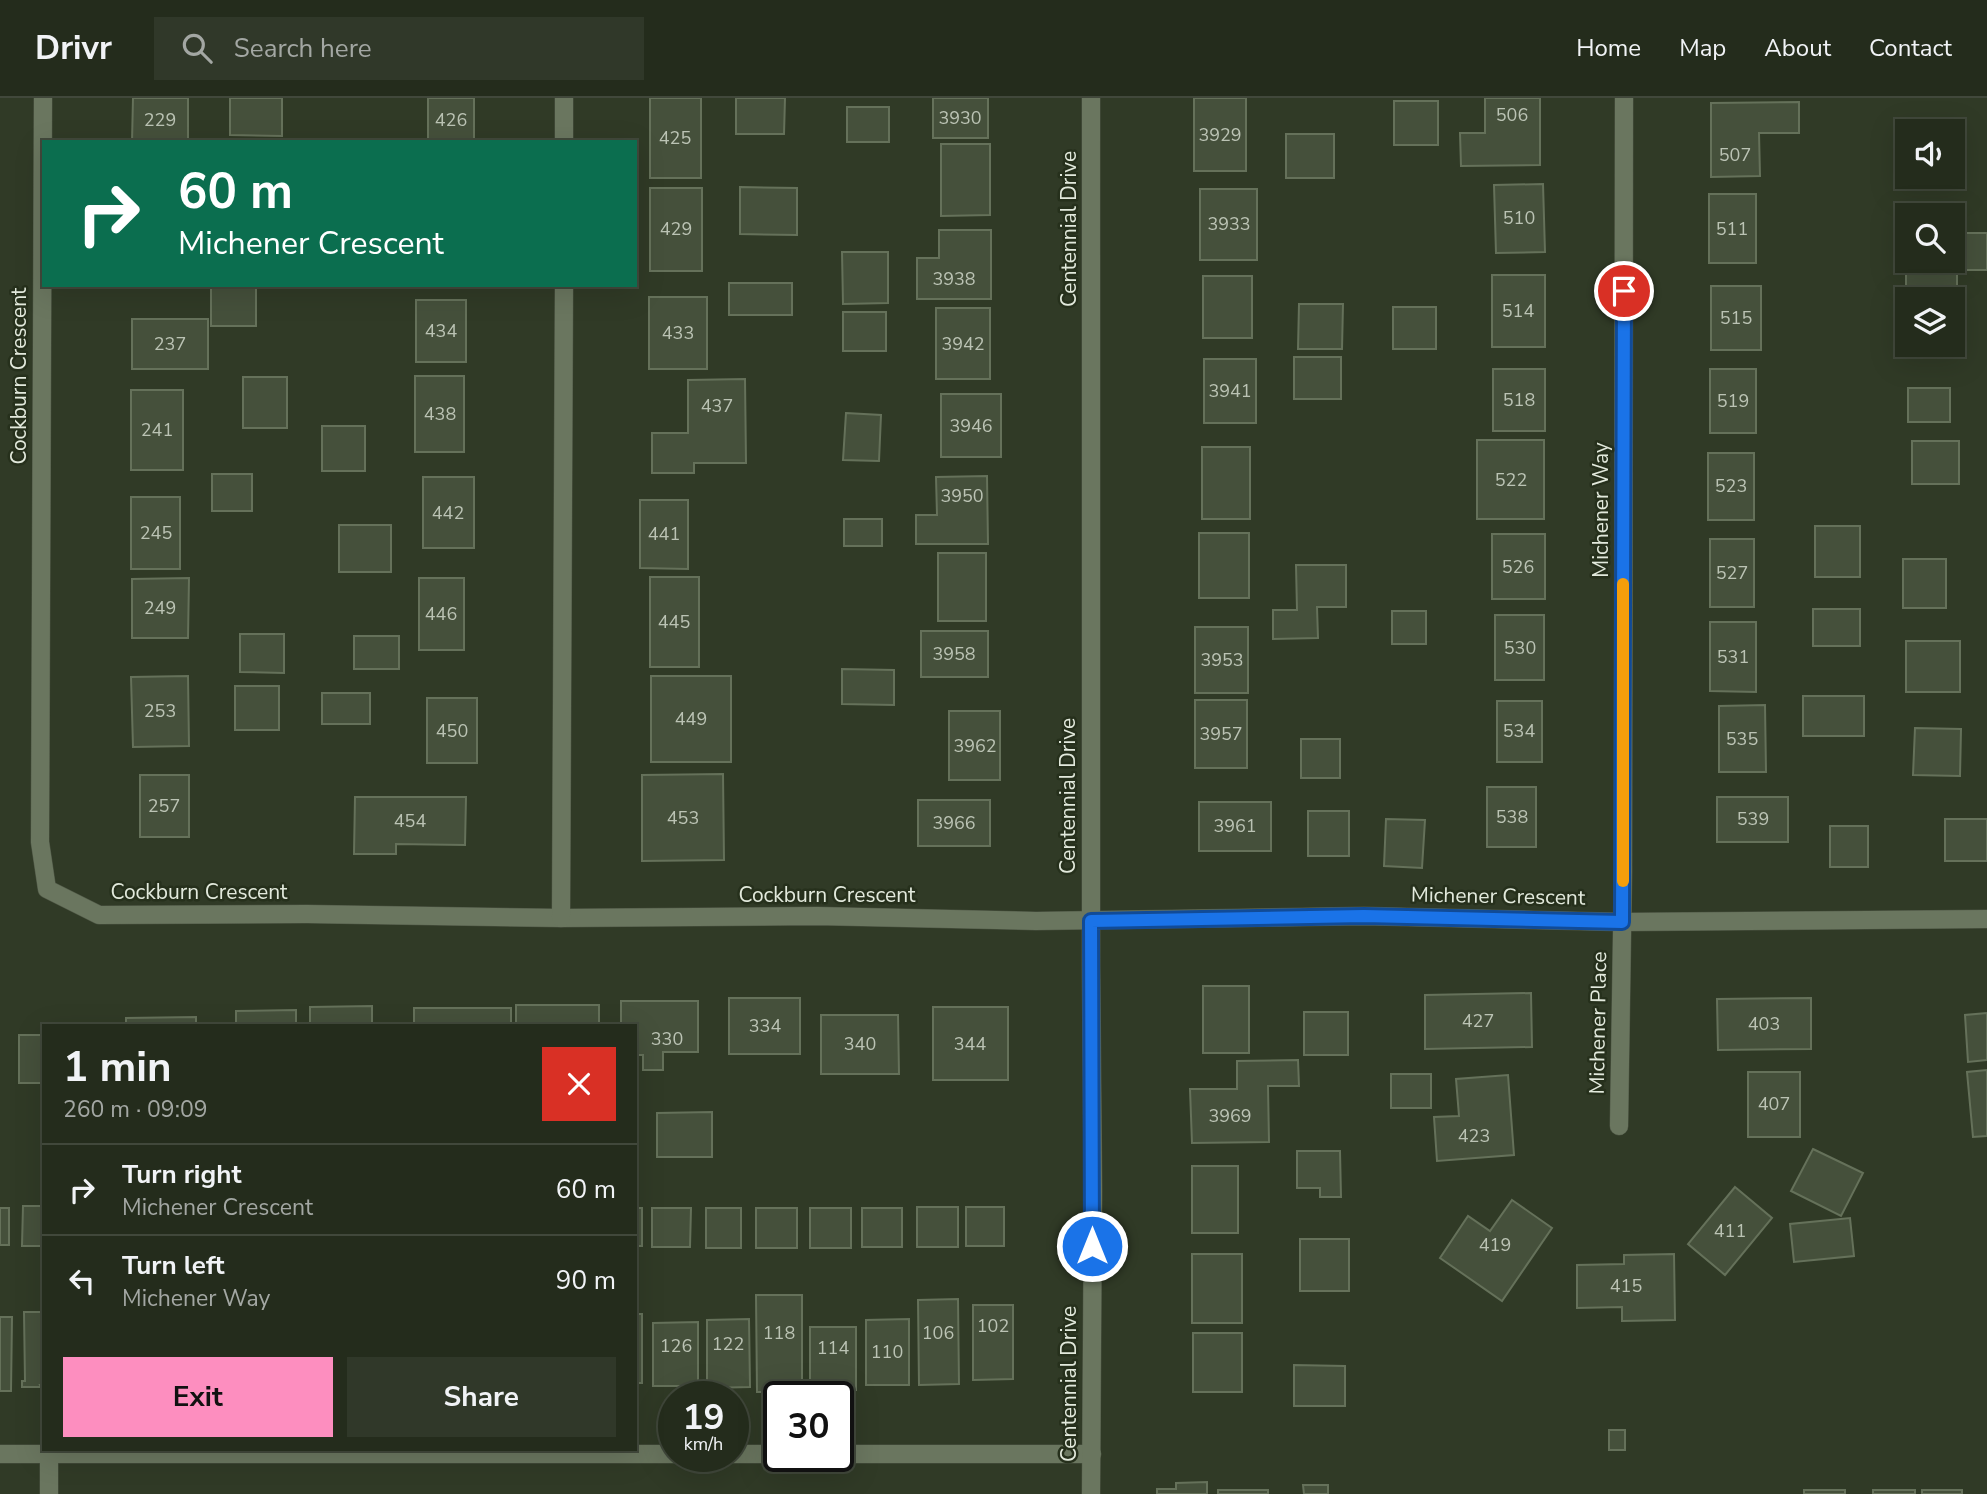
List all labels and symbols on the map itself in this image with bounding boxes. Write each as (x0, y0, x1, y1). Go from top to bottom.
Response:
house number: 506 (1496, 103, 1528, 127)
house number: 3930 (938, 106, 982, 130)
house number: 229 (144, 108, 176, 132)
house number: 426 (435, 108, 467, 132)
house number: 3929 (1198, 123, 1242, 147)
house number: 425 (659, 126, 691, 150)
house number: 507 (1719, 143, 1751, 167)
street label: Centennial Drive (1055, 151, 1083, 307)
house number: 510 (1503, 206, 1535, 230)
house number: 3933 (1207, 212, 1251, 236)
house number: 429 (660, 217, 692, 241)
house number: 511 (1716, 217, 1748, 241)
pin (1594, 261, 1654, 321)
house number: 3938 (932, 267, 976, 291)
street label: Cockburn Crescent (5, 287, 33, 464)
house number: 514 (1502, 299, 1534, 323)
house number: 515 (1720, 306, 1752, 330)
house number: 434 (425, 319, 457, 343)
house number: 433 (662, 321, 694, 345)
house number: 237 (154, 332, 186, 356)
house number: 3942 (941, 332, 985, 356)
house number: 3941 (1208, 379, 1252, 403)
house number: 518 (1503, 388, 1535, 412)
house number: 519 (1717, 389, 1749, 413)
house number: 437 (701, 394, 733, 418)
house number: 438 (424, 402, 456, 426)
house number: 3946 (949, 414, 993, 438)
house number: 241 (141, 418, 173, 442)
street label: Michener Way (1587, 442, 1615, 578)
house number: 522 (1495, 468, 1527, 492)
house number: 523 (1715, 474, 1747, 498)
house number: 3950 (940, 484, 984, 508)
house number: 442 (432, 501, 464, 525)
house number: 245 (140, 521, 172, 545)
house number: 441 (648, 522, 680, 546)
house number: 526 (1502, 555, 1534, 579)
house number: 527 (1716, 561, 1748, 585)
house number: 249 (144, 596, 176, 620)
house number: 446 (425, 602, 457, 626)
house number: 445 (658, 610, 690, 634)
house number: 530 (1504, 636, 1536, 660)
house number: 3958 (932, 642, 976, 666)
house number: 531 (1717, 645, 1749, 669)
house number: 3953 (1200, 648, 1244, 672)
house number: 253 (144, 699, 176, 723)
house number: 449 (675, 707, 707, 731)
street label: Centennial Drive (1054, 718, 1082, 874)
house number: 450 (436, 719, 468, 743)
house number: 534 (1503, 719, 1535, 743)
house number: 3957 (1199, 722, 1243, 746)
house number: 535 (1726, 727, 1758, 751)
house number: 3962 (953, 734, 997, 758)
house number: 257 (148, 794, 180, 818)
house number: 538 (1496, 805, 1528, 829)
house number: 453 (667, 806, 699, 830)
house number: 539 (1737, 807, 1769, 831)
house number: 454 (394, 809, 426, 833)
house number: 3966 (932, 811, 976, 835)
house number: 3961 (1213, 814, 1257, 838)
street label: Cockburn Crescent (111, 878, 288, 906)
street label: Michener Crescent (1411, 880, 1586, 912)
street label: Cockburn Crescent (739, 881, 916, 909)
street label: Michener Place (1583, 951, 1613, 1095)
house number: 427 (1462, 1009, 1494, 1033)
house number: 403 (1748, 1012, 1780, 1036)
house number: 334 (749, 1014, 781, 1038)
house number: 330 (651, 1027, 683, 1051)
house number: 340 (844, 1032, 876, 1056)
house number: 344 (954, 1032, 986, 1056)
house number: 407 (1758, 1092, 1790, 1116)
house number: 3969 (1208, 1104, 1252, 1128)
house number: 423 (1458, 1124, 1490, 1148)
position arrow (1055, 1209, 1129, 1283)
house number: 411 (1714, 1219, 1746, 1243)
house number: 419 (1479, 1233, 1511, 1257)
house number: 415 (1610, 1274, 1642, 1298)
street label: Centennial Drive (1055, 1306, 1083, 1462)
house number: 102 (977, 1314, 1009, 1338)
house number: 118 (763, 1321, 795, 1345)
house number: 106 (922, 1321, 954, 1345)
house number: 122 (712, 1332, 744, 1356)
house number: 126 (660, 1334, 692, 1358)
house number: 114 (817, 1336, 849, 1360)
house number: 110 (871, 1340, 903, 1364)
speed limit sign: 30 (763, 1381, 854, 1472)

